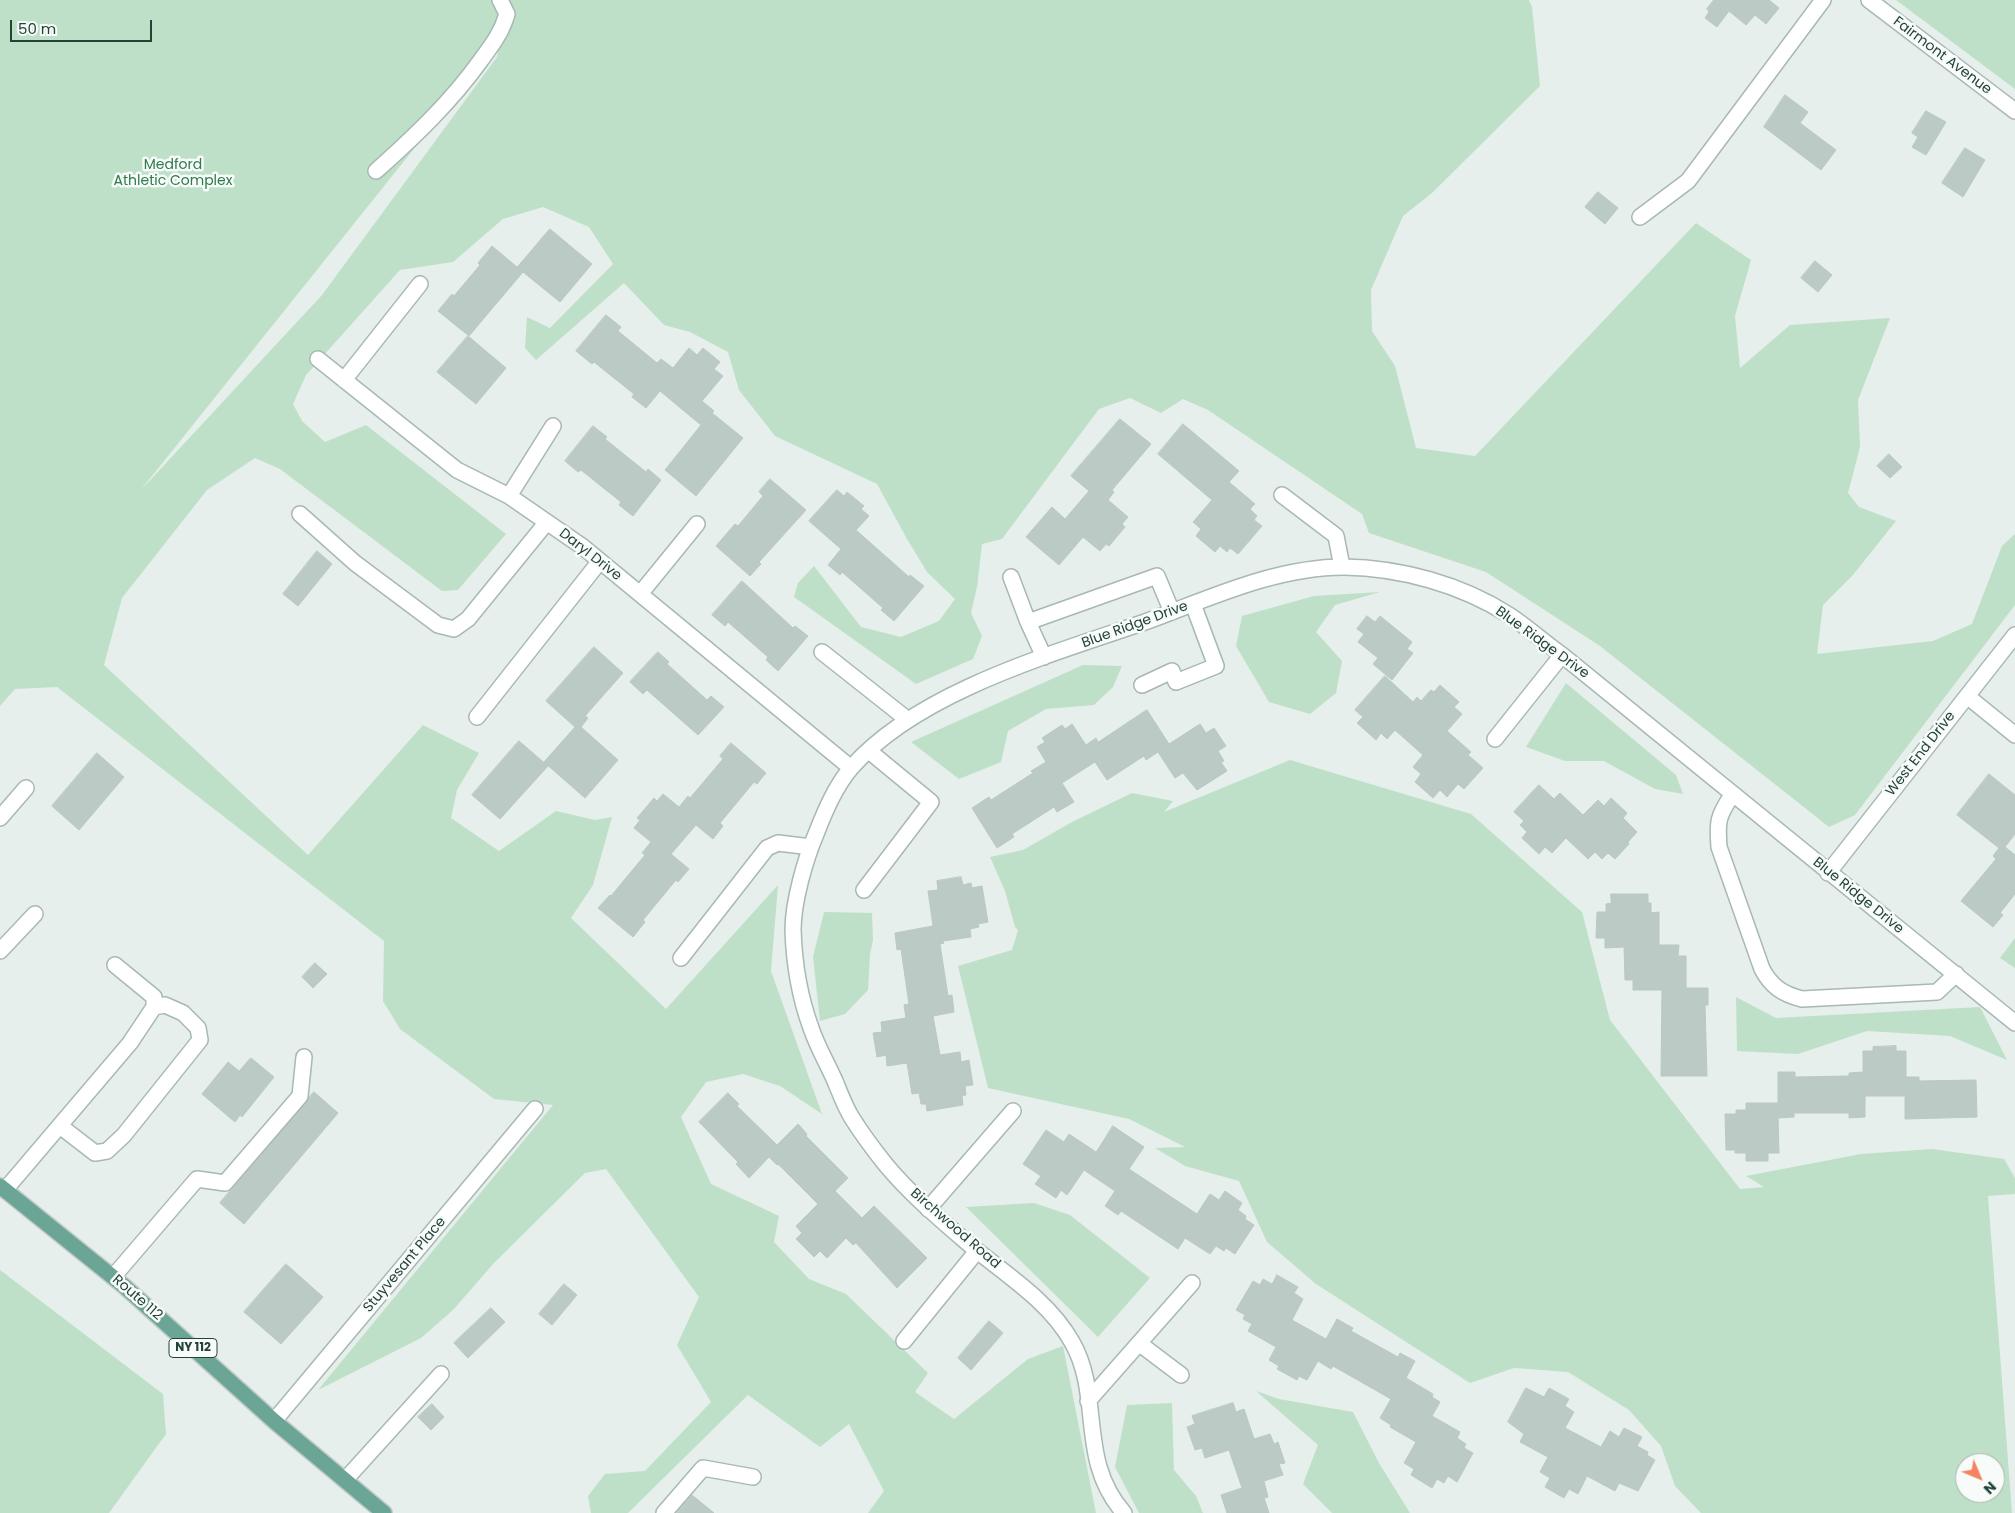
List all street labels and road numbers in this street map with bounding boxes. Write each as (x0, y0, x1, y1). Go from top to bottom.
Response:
street label: Fairmont Avenue (1889, 14, 1995, 98)
street label: Daryl Drive (555, 525, 625, 585)
street label: Blue Ridge Drive (1080, 598, 1190, 652)
street label: Blue Ridge Drive (1492, 603, 1592, 683)
street label: West End Drive (1883, 708, 1959, 800)
street label: Blue Ridge Drive (1809, 854, 1907, 938)
street label: Birchwood Road (907, 1185, 1003, 1273)
street label: Stuyvesant Place (360, 1214, 450, 1316)
street label: Route 112 (108, 1272, 166, 1324)
road number: NY 112 (169, 1339, 217, 1358)

